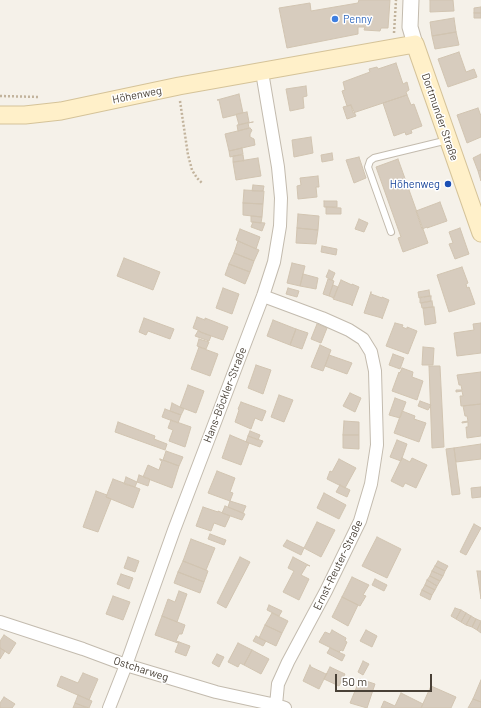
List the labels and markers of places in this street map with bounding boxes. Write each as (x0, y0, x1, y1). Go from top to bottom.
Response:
place label: Penny (343, 12, 372, 26)
marker: Penny (330, 14, 340, 24)
place label: Höhenweg (390, 177, 440, 191)
marker: Höhenweg (443, 179, 453, 189)

